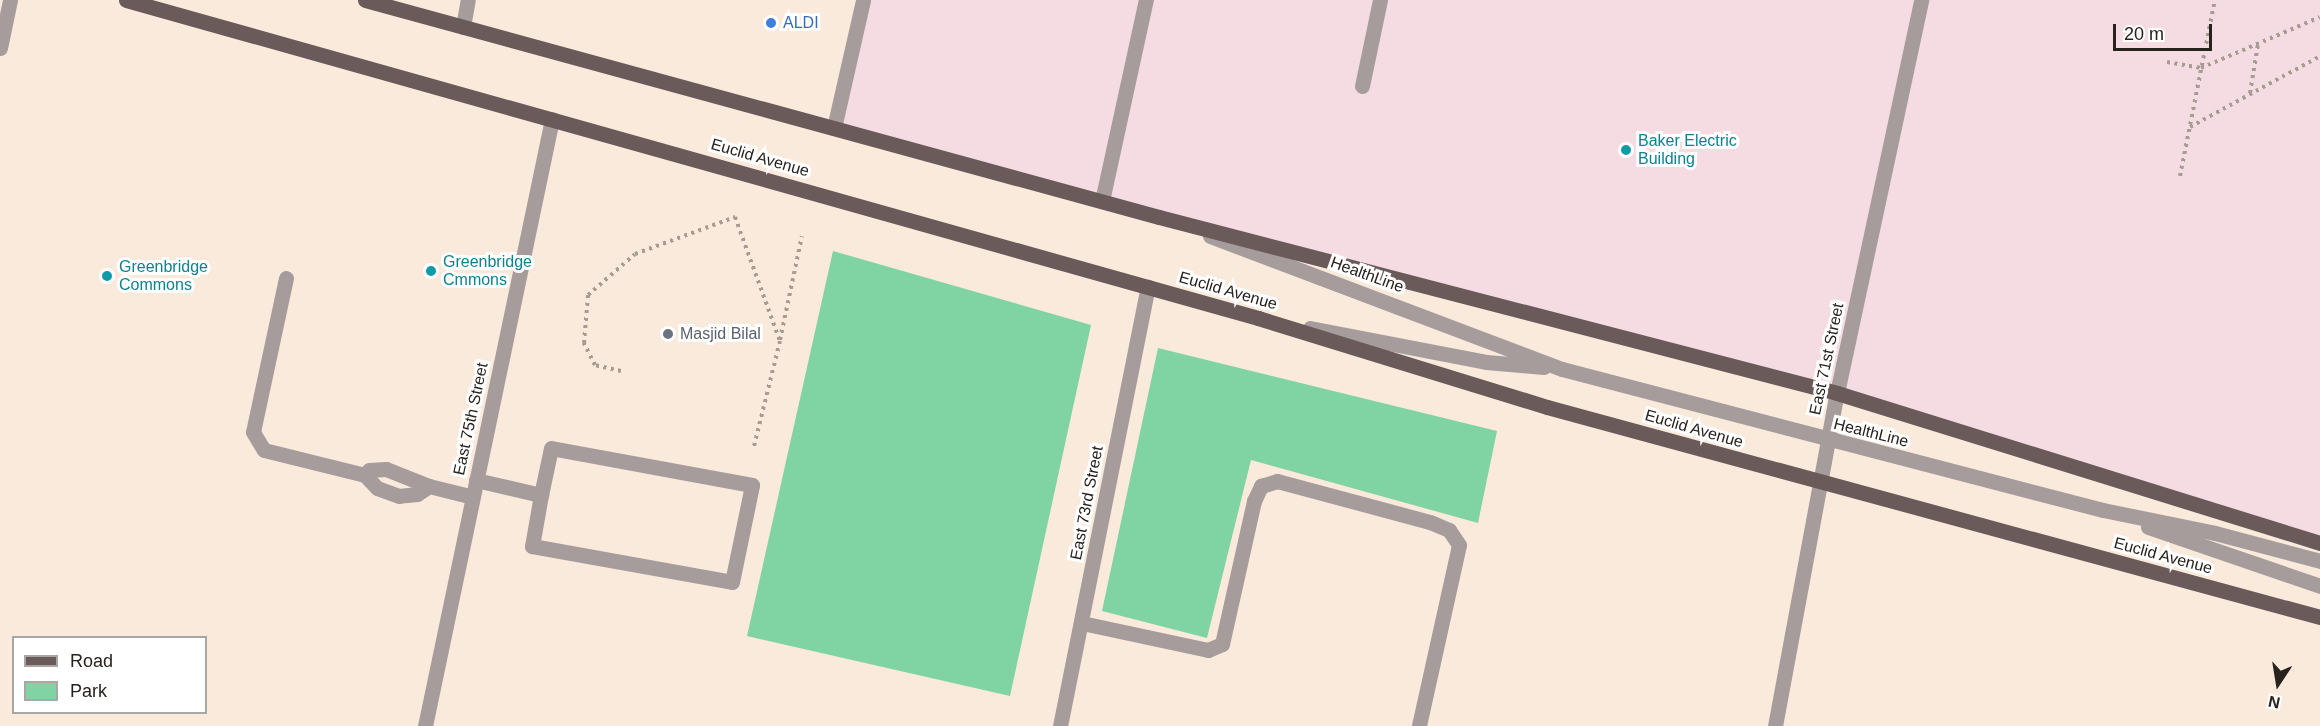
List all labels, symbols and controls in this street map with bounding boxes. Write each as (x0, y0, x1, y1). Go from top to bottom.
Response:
scale bar (2116, 12, 2215, 50)
place label: ALDI (783, 13, 819, 33)
marker: ALDI (764, 16, 778, 30)
text: 20 m (2124, 24, 2164, 44)
place label: Baker Electric Building (1638, 131, 1737, 169)
street label: Euclid Avenue (708, 135, 812, 181)
marker: Baker Electric Building (1619, 143, 1633, 157)
place label: Greenbridge Cmmons (443, 252, 532, 290)
street label: HealthLine (1328, 253, 1406, 297)
place label: Greenbridge Commons (119, 257, 208, 295)
marker: Greenbridge Cmmons (424, 264, 438, 278)
street label: Euclid Avenue (1176, 268, 1280, 314)
marker: Greenbridge Commons (100, 269, 114, 283)
street label: East 71st Street (1806, 301, 1848, 417)
place label: Masjid Bilal (680, 324, 761, 344)
marker: Masjid Bilal (661, 327, 675, 341)
street label: East 75th Street (450, 361, 492, 477)
street label: Euclid Avenue (1642, 406, 1746, 452)
street label: HealthLine (1832, 414, 1910, 452)
street label: East 73rd Street (1067, 444, 1107, 562)
street label: Euclid Avenue (2111, 534, 2215, 578)
legend (12, 636, 207, 714)
text: Road (70, 651, 113, 671)
north arrow (2248, 654, 2308, 714)
text: Park (70, 681, 107, 701)
text: N (2267, 693, 2282, 712)

